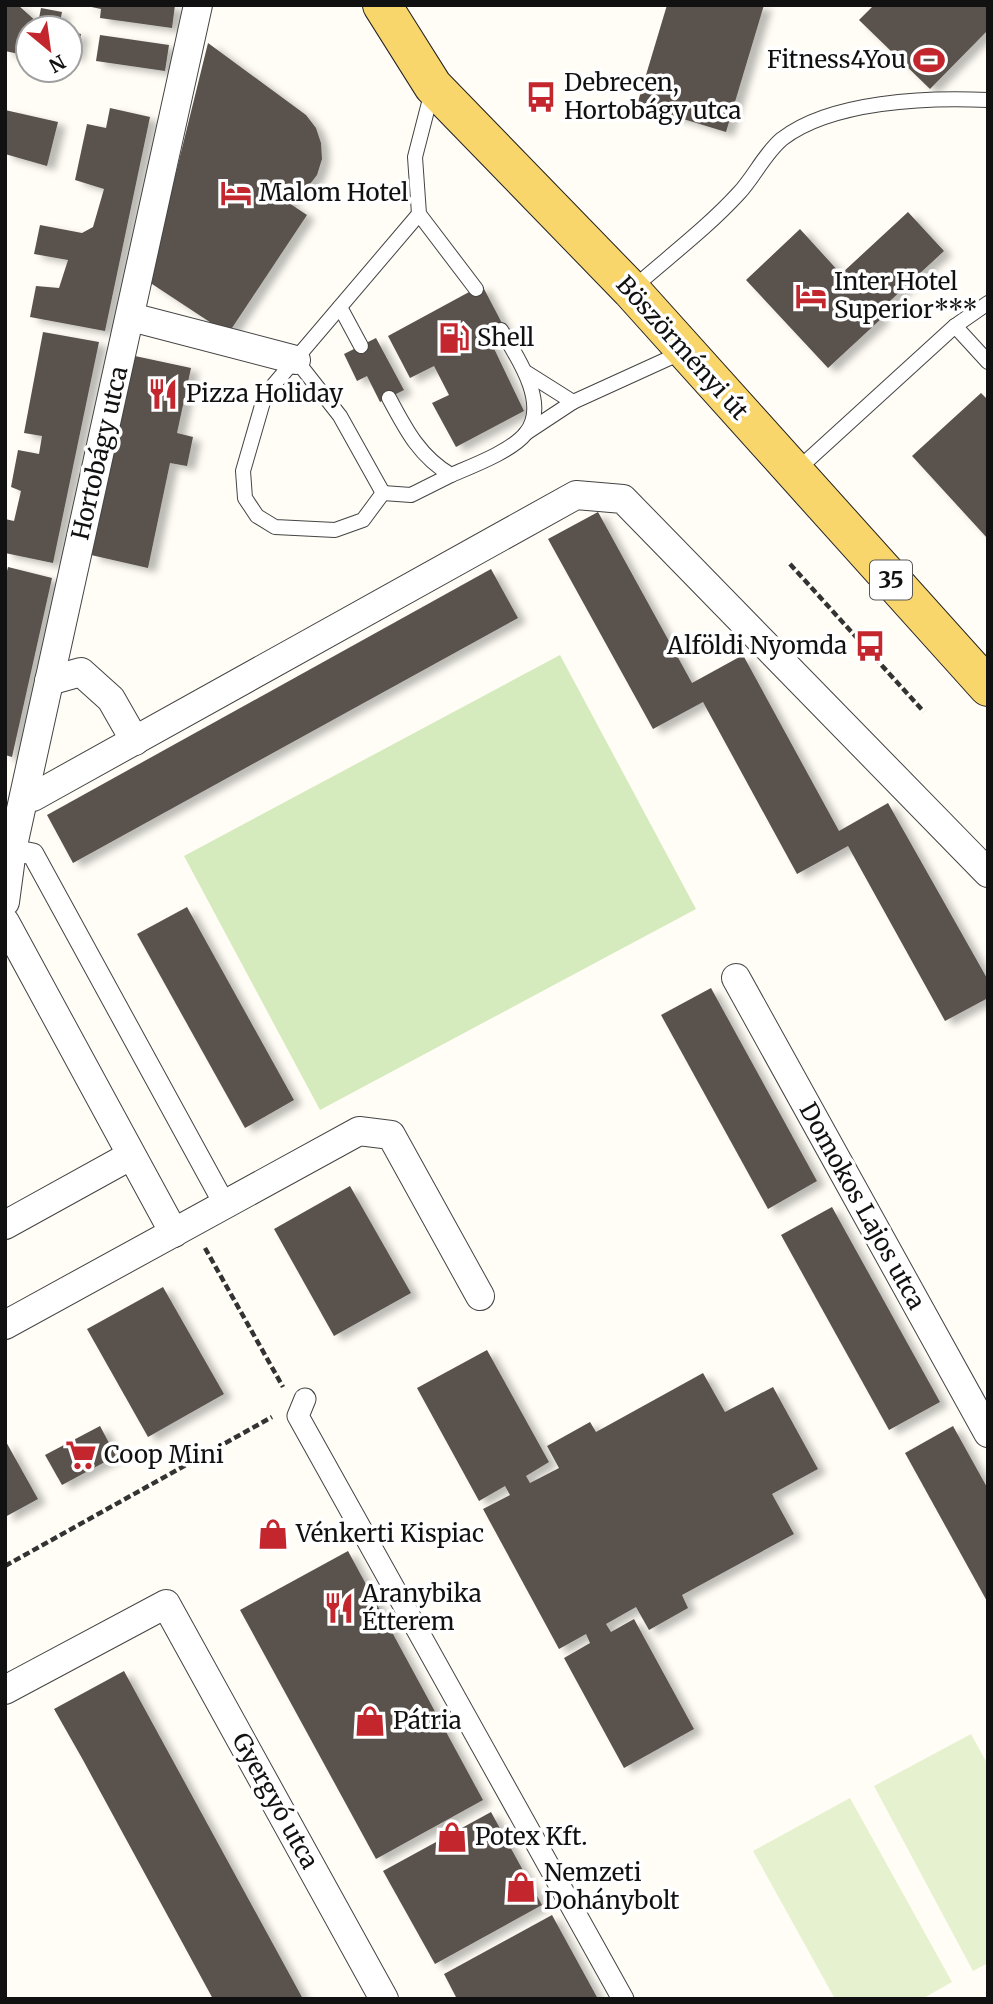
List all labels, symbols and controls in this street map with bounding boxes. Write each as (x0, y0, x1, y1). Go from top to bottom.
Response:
north arrow (14, 14, 84, 84)
sports icon: Fitness4You (912, 43, 946, 77)
place label: Fitness4You (767, 44, 906, 75)
text: N (45, 50, 70, 78)
place label: Debrecen, Hortobágy utca (564, 67, 741, 126)
bus stop icon: Debrecen, Hortobágy utca (524, 80, 558, 114)
hotel icon: Malom Hotel (219, 176, 253, 210)
place label: Malom Hotel (259, 177, 408, 208)
place label: Inter Hotel Superior*** (834, 266, 978, 325)
street label: Böszörményi út (610, 269, 756, 427)
hotel icon: Inter Hotel Superior*** (794, 279, 828, 313)
fuel station icon: Shell (437, 321, 471, 355)
place label: Shell (477, 322, 534, 353)
street label: Hortobágy utca (64, 363, 135, 543)
restaurant icon: Pizza Holiday (146, 377, 180, 411)
place label: Pizza Holiday (186, 378, 343, 409)
road number: 35 (870, 560, 912, 600)
bus stop icon: Alföldi Nyomda (853, 629, 887, 663)
place label: Alföldi Nyomda (666, 630, 847, 661)
street label: Domokos Lajos utca (793, 1097, 932, 1315)
supermarket icon: Coop Mini (64, 1438, 98, 1472)
place label: Coop Mini (104, 1439, 224, 1470)
shop icon: Vénkerti Kispiac (256, 1517, 290, 1551)
place label: Vénkerti Kispiac (295, 1518, 484, 1549)
place label: Aranybika Étterem (361, 1578, 482, 1637)
restaurant icon: Aranybika Étterem (322, 1591, 356, 1625)
shop icon: Pátria (353, 1704, 387, 1738)
place label: Pátria (393, 1705, 462, 1736)
street label: Gyergyó utca (225, 1727, 326, 1874)
shop icon: Potex Kft. (435, 1820, 469, 1854)
place label: Potex Kft. (475, 1821, 587, 1852)
place label: Nemzeti Dohánybolt (544, 1857, 680, 1916)
shop icon: Nemzeti Dohánybolt (504, 1870, 538, 1904)

